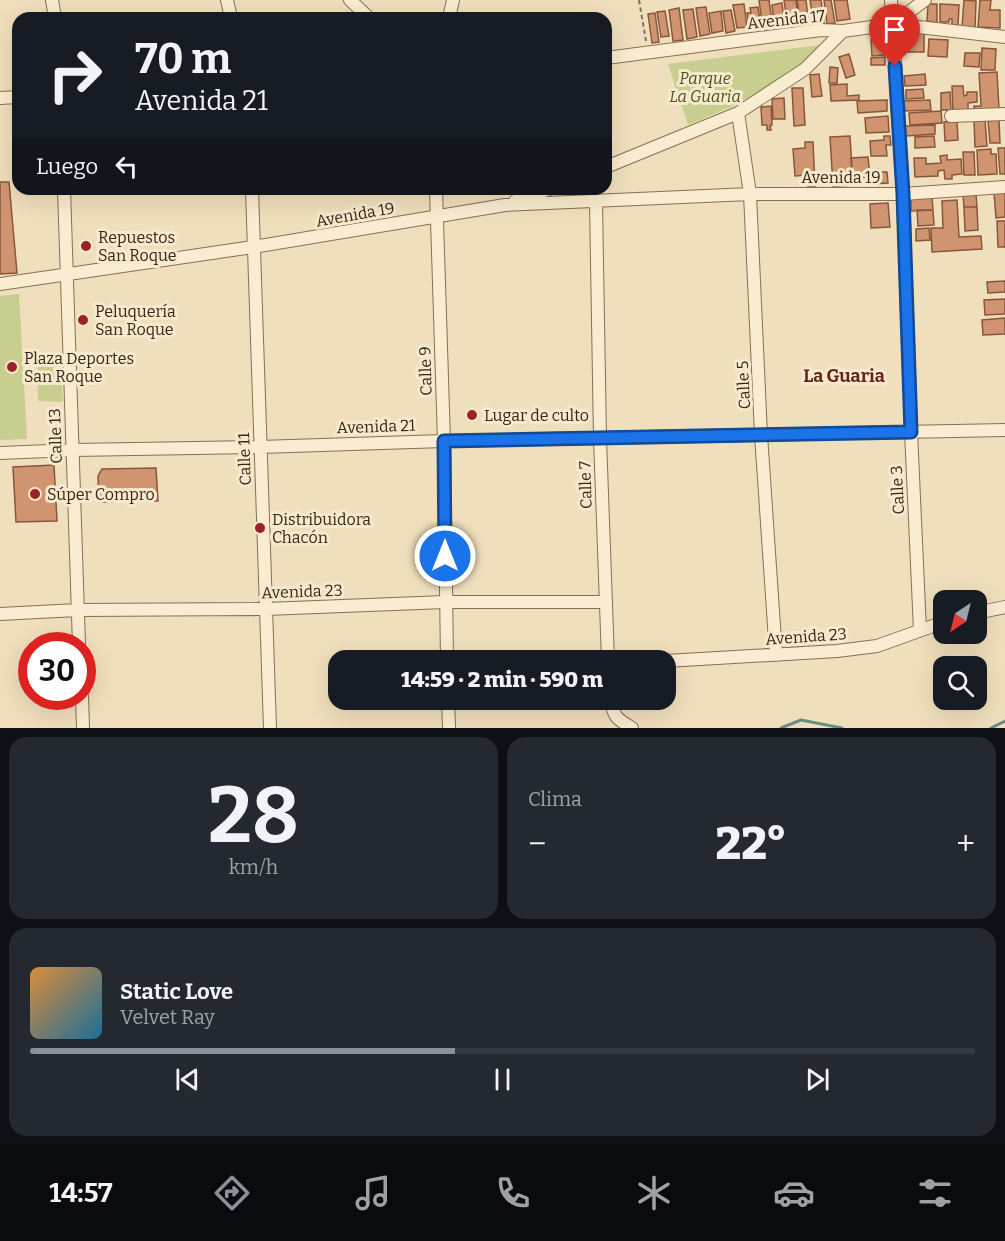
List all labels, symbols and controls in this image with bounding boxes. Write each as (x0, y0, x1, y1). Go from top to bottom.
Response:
pin (869, 4, 920, 66)
street label: Avenida 17 (746, 6, 826, 33)
icon: arrive (878, 13, 911, 46)
text: 70 m (135, 34, 231, 84)
icon: right (36, 36, 114, 114)
park label: Parque La Guaria (669, 69, 741, 106)
text: Avenida 21 (135, 85, 268, 117)
icon: left (110, 150, 143, 183)
text: Luego (36, 153, 98, 180)
street label: Avenida 19 (801, 168, 881, 187)
street label: Avenida 19 (314, 198, 396, 231)
place label: Repuestos San Roque (98, 228, 177, 265)
marker: Repuestos San Roque (79, 239, 93, 253)
place label: Peluquería San Roque (95, 302, 176, 339)
marker: Peluquería San Roque (76, 313, 90, 327)
street label: Calle 9 (415, 346, 436, 396)
place label: Plaza Deportes San Roque (24, 349, 134, 386)
marker: Plaza Deportes San Roque (5, 360, 19, 374)
street label: Calle 5 (733, 360, 754, 410)
district label: La Guaria (803, 365, 885, 387)
place label: Lugar de culto (484, 406, 589, 425)
street label: Calle 13 (45, 408, 66, 464)
marker: Lugar de culto (465, 408, 479, 422)
street label: Avenida 21 (336, 416, 416, 437)
street label: Calle 11 (234, 432, 255, 486)
street label: Calle 7 (575, 461, 596, 509)
street label: Calle 3 (887, 465, 908, 515)
place label: Súper Compro (47, 485, 155, 504)
marker: Súper Compro (28, 487, 42, 501)
place label: Distribuidora Chacón (272, 510, 371, 547)
marker: Distribuidora Chacón (253, 521, 267, 535)
position arrow (413, 524, 477, 588)
street label: Avenida 23 (261, 581, 343, 602)
north arrow (933, 590, 987, 644)
map controls (933, 590, 987, 710)
street label: Avenida 23 (765, 624, 847, 649)
speed limit sign: 30 (18, 632, 96, 710)
button: search (933, 656, 987, 710)
text: 14:59 · 2 min · 590 m (401, 666, 603, 693)
text: 28 (208, 769, 299, 863)
text: Clima (528, 787, 582, 811)
text: 22° (716, 817, 787, 871)
text: − (528, 824, 546, 864)
text: + (956, 824, 975, 864)
text: km/h (229, 855, 278, 879)
text: Static Love (120, 978, 233, 1005)
text: Velvet Ray (120, 1005, 215, 1029)
icon: previous (171, 1063, 204, 1096)
icon: pause (486, 1063, 519, 1096)
icon: next (801, 1063, 834, 1096)
icon: directions (211, 1172, 253, 1214)
icon: music (352, 1172, 394, 1214)
icon: phone (492, 1172, 534, 1214)
icon: climate (633, 1172, 675, 1214)
icon: car (773, 1172, 815, 1214)
icon: filters (914, 1172, 956, 1214)
text: 14:57 (49, 1177, 112, 1209)

